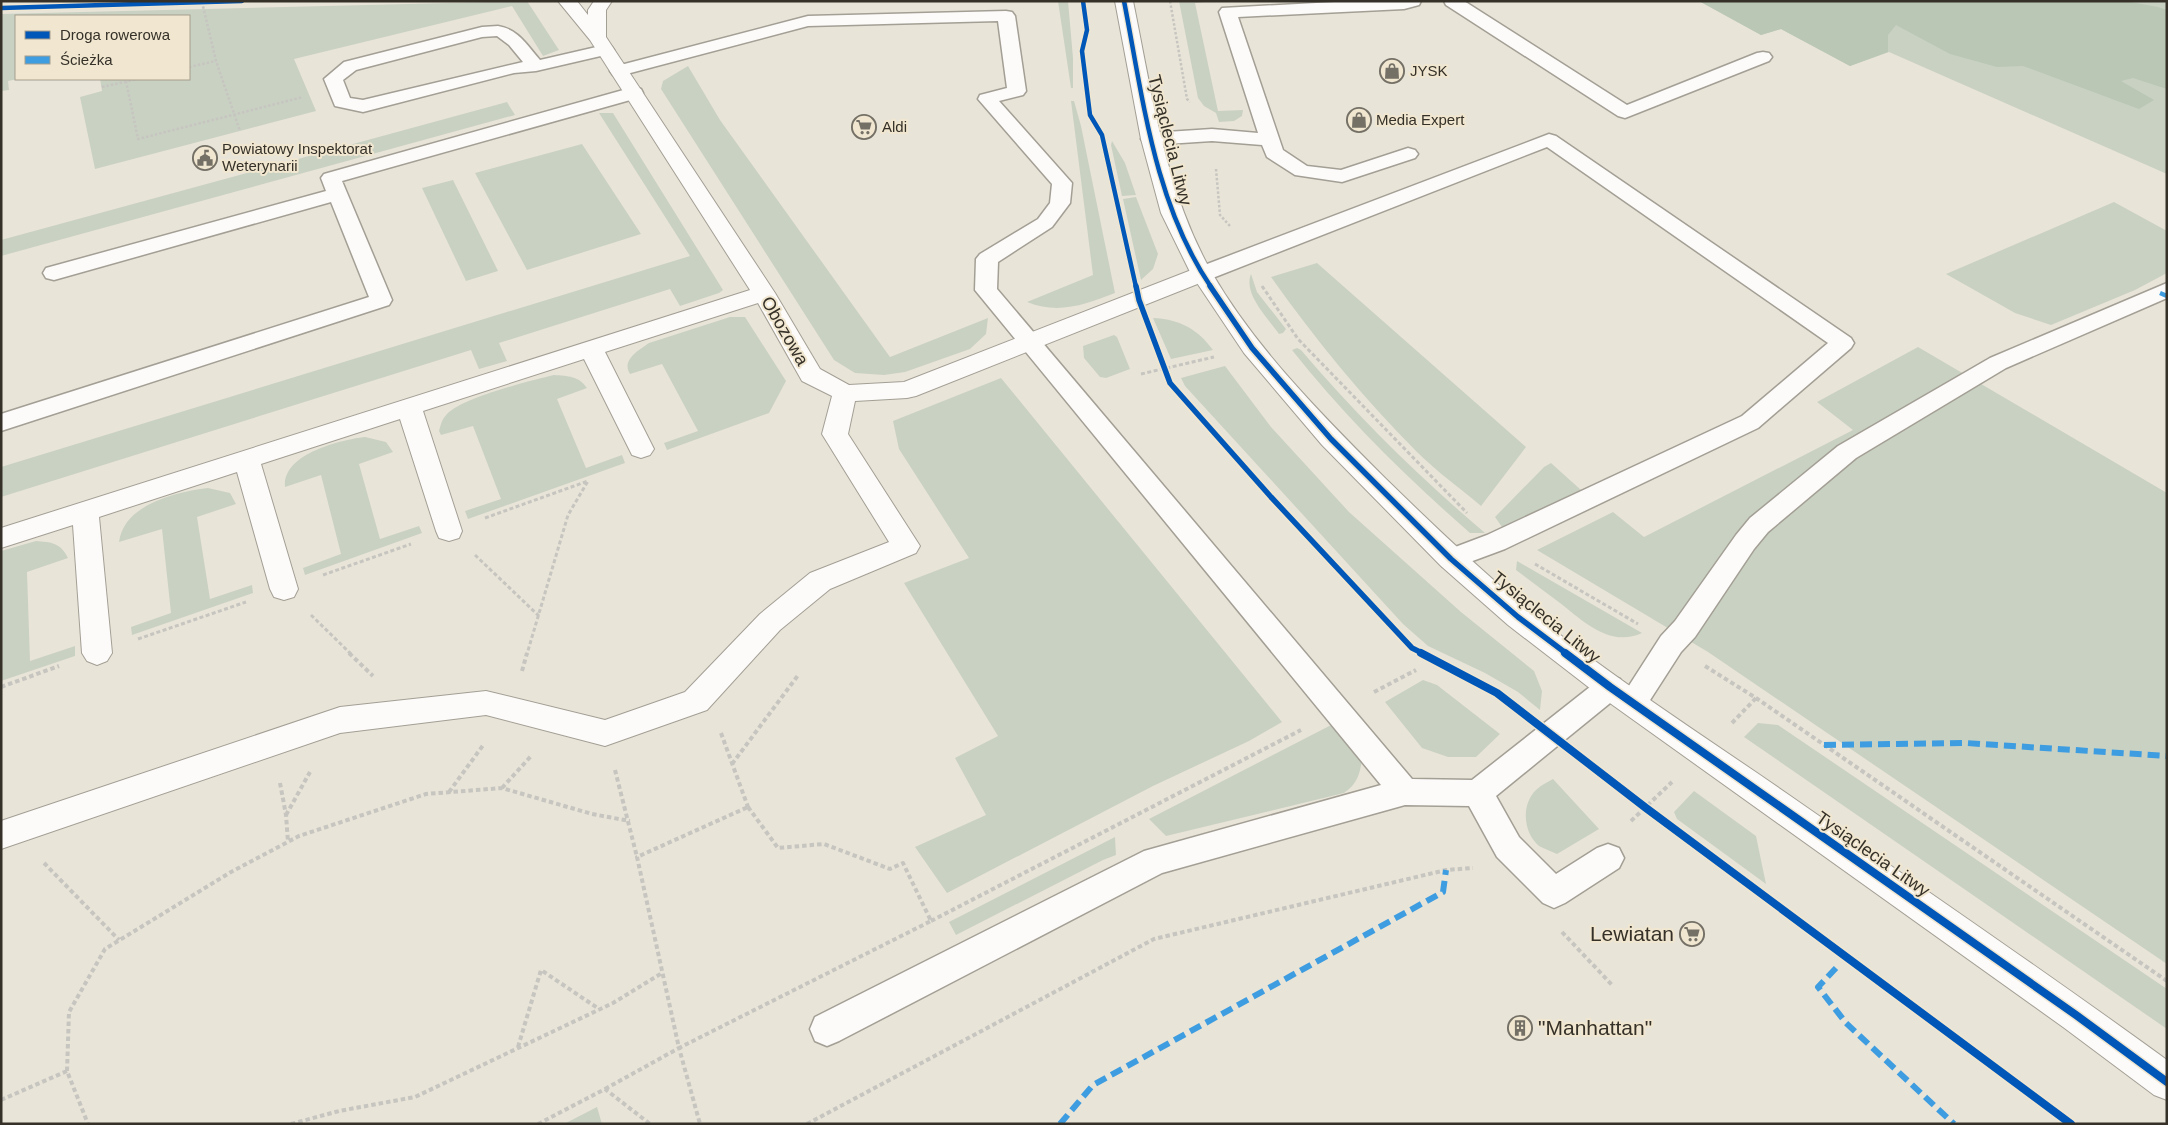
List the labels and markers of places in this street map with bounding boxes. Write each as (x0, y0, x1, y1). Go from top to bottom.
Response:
shop icon: JYSK (1379, 58, 1405, 84)
place label: JYSK (1410, 62, 1448, 79)
shop icon: Media Expert (1346, 107, 1372, 133)
place label: Media Expert (1376, 111, 1465, 128)
supermarket icon: Aldi (851, 114, 877, 140)
place label: Aldi (882, 118, 907, 135)
place label: Powiatowy Inspektorat Weterynarii (222, 140, 373, 174)
public building icon: Powiatowy Inspektorat Weterynarii (192, 145, 218, 171)
supermarket icon: Lewiatan (1679, 921, 1705, 947)
place label: Lewiatan (1590, 922, 1674, 945)
building icon: "Manhattan" (1507, 1015, 1533, 1041)
place label: "Manhattan" (1538, 1016, 1652, 1039)

